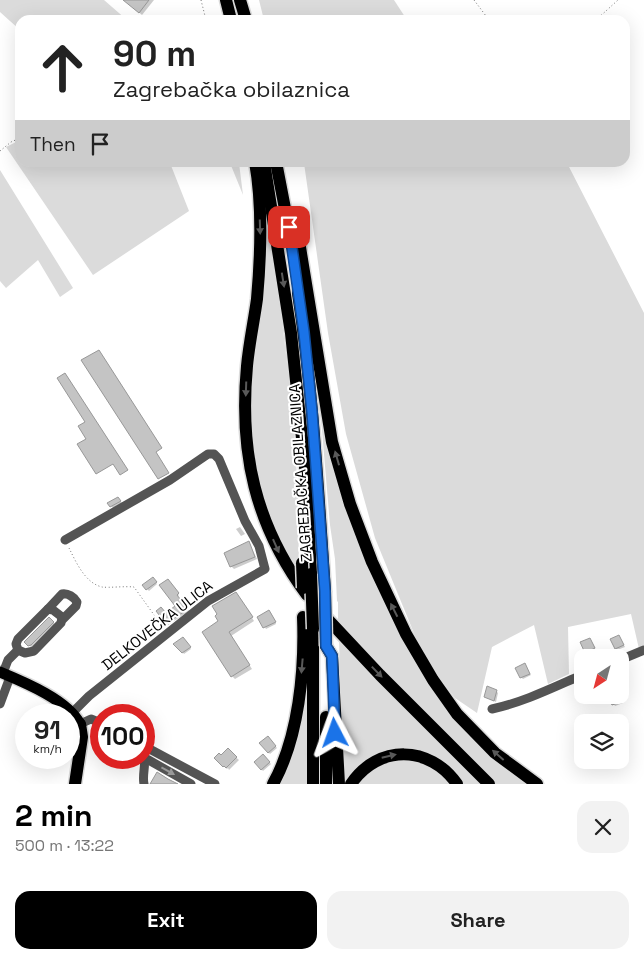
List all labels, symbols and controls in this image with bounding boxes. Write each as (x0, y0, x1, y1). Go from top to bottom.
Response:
text: 90 m (113, 32, 196, 76)
icon: ahead (30, 35, 95, 100)
text: Zagrebačka obilaznica (113, 75, 350, 103)
icon: arrive (86, 130, 114, 158)
text: Then (30, 132, 76, 157)
pin (268, 206, 310, 248)
icon: arrive (275, 213, 303, 241)
one-way arrow (256, 219, 264, 235)
one-way arrow (279, 272, 287, 288)
one-way arrow (242, 381, 250, 397)
street label: ZAGREBAČKA OBILAZNICA (284, 383, 316, 563)
one-way arrow (332, 450, 340, 465)
one-way arrow (272, 539, 280, 553)
street label: DELKOVEČKA ULICA (98, 575, 217, 674)
one-way arrow (390, 602, 398, 617)
north arrow (574, 649, 629, 704)
map controls (574, 649, 629, 769)
one-way arrow (298, 658, 306, 674)
one-way arrow (371, 666, 383, 678)
speed limit sign: 100 (90, 704, 155, 769)
position arrow (308, 706, 360, 758)
text: 91 (34, 714, 61, 746)
button: layers (574, 714, 629, 769)
text: km/h (33, 741, 62, 757)
one-way arrow (491, 749, 504, 760)
one-way arrow (382, 752, 397, 760)
one-way arrow (161, 767, 175, 775)
text: 2 min (15, 796, 93, 835)
button: close (577, 801, 629, 853)
text: 500 m · 13:22 (15, 835, 114, 856)
button: Exit (15, 891, 317, 949)
button: Share (327, 891, 629, 949)

